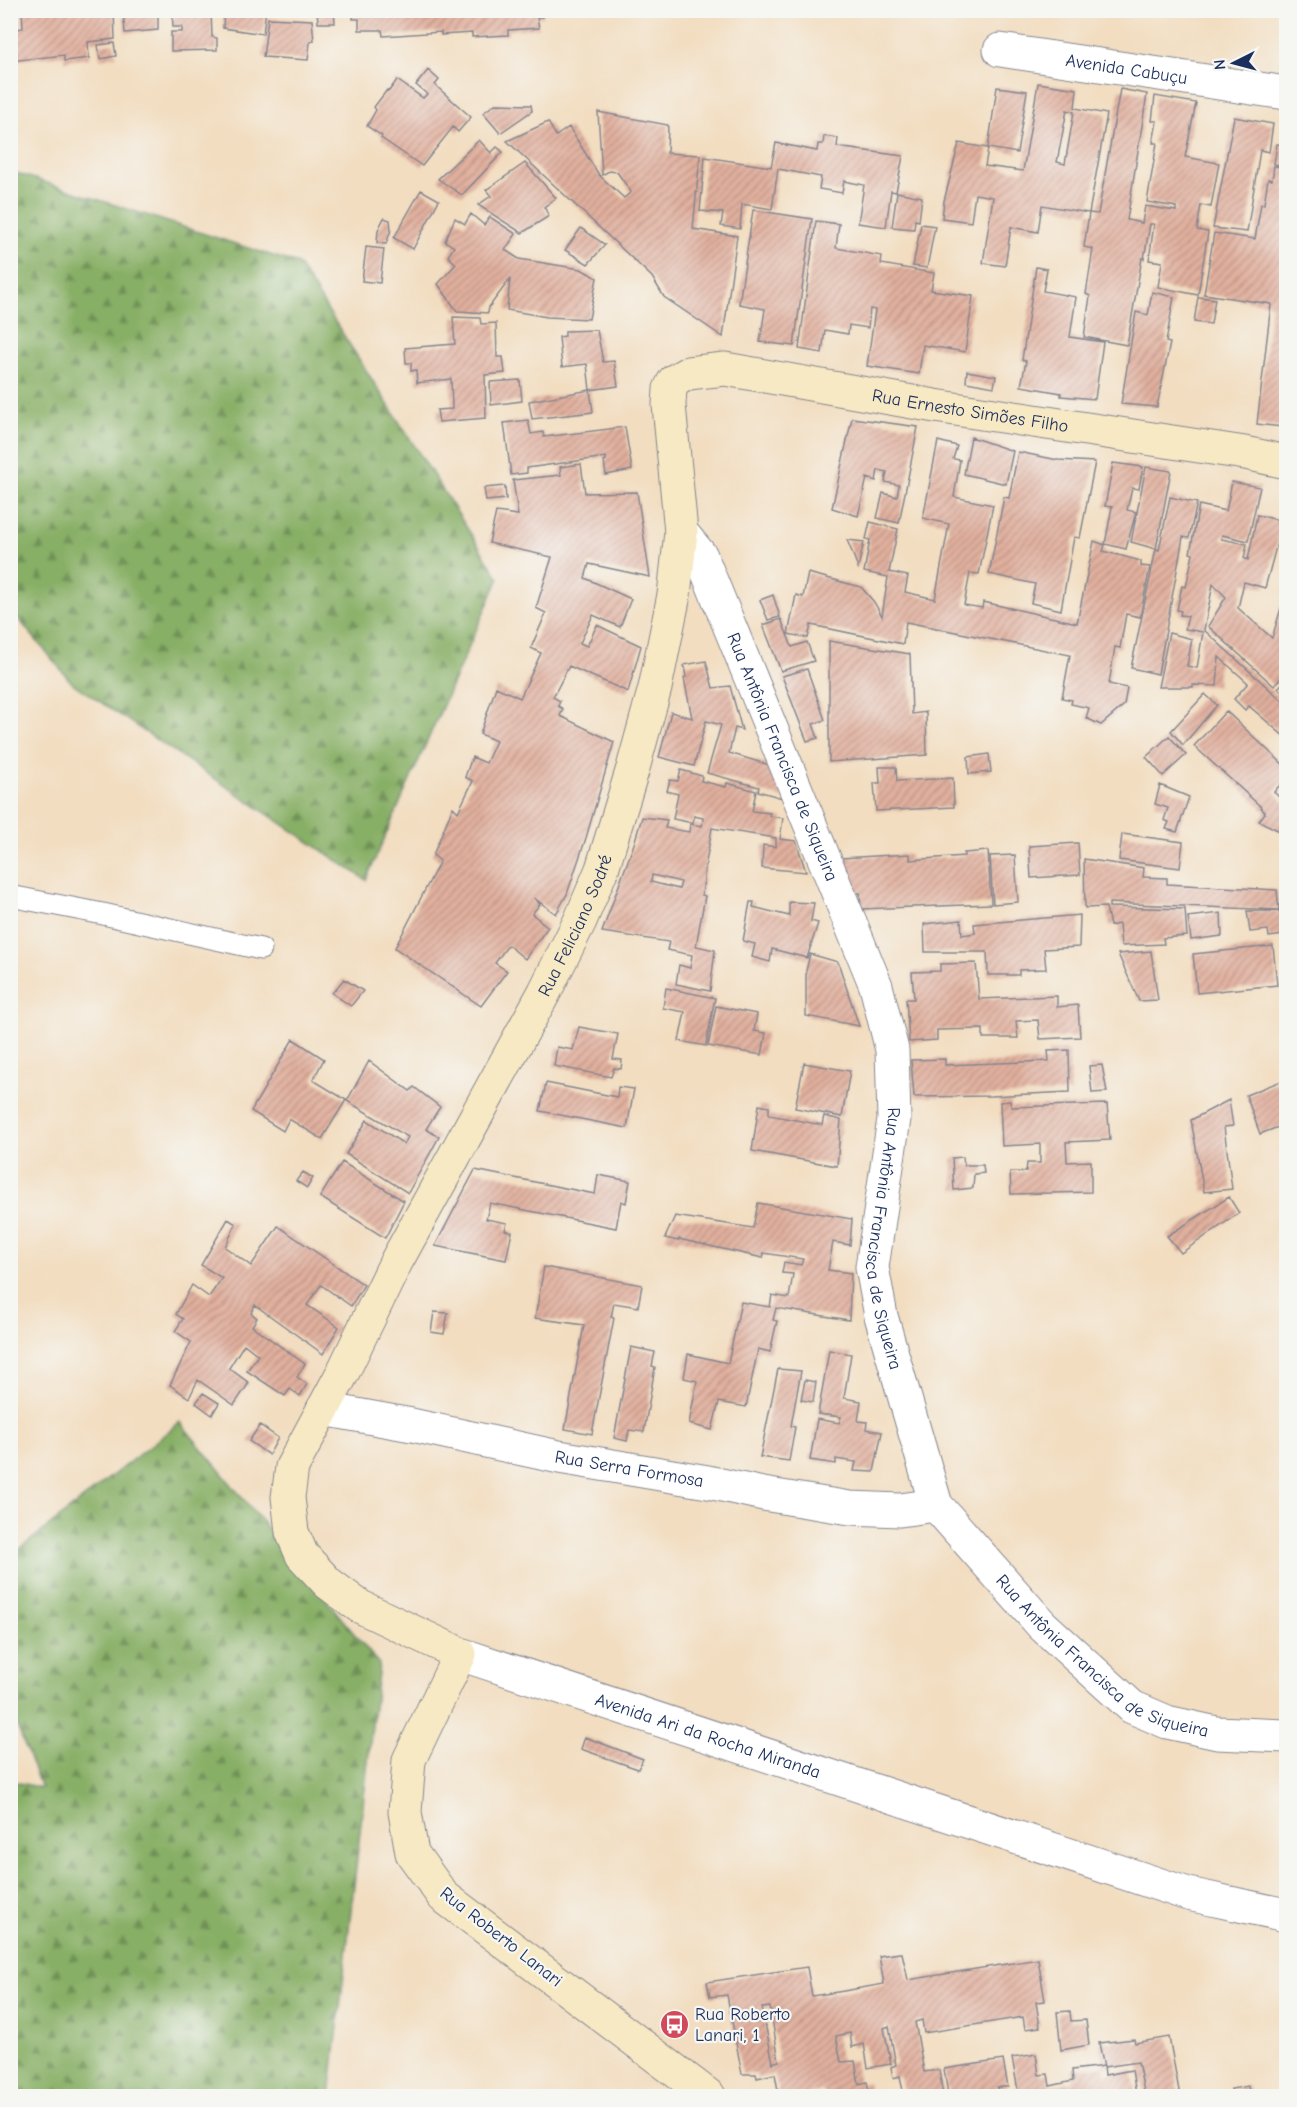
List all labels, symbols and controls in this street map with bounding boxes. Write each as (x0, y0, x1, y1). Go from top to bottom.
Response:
north arrow (1204, 33, 1264, 93)
street label: Avenida Cabuçu (1064, 50, 1189, 89)
text: N (1211, 58, 1230, 71)
street label: Rua Ernesto Simões Filho (870, 385, 1070, 437)
street label: Rua Antônia Francisca de Siqueira (723, 629, 843, 884)
street label: Rua Feliciano Sodré (534, 852, 616, 1000)
street label: Rua Antônia Francisca de Siqueira (861, 1107, 907, 1372)
street label: Rua Serra Formosa (553, 1446, 705, 1492)
street label: Rua Antônia Francisca de Siqueira (992, 1570, 1211, 1741)
street label: Avenida Ari da Rocha Miranda (593, 1689, 823, 1783)
street label: Rua Roberto Lanari (436, 1883, 566, 1991)
place label: Rua Roberto Lanari, 1 (695, 2004, 790, 2046)
bus stop icon: Rua Roberto Lanari, 1 (658, 2008, 690, 2040)

